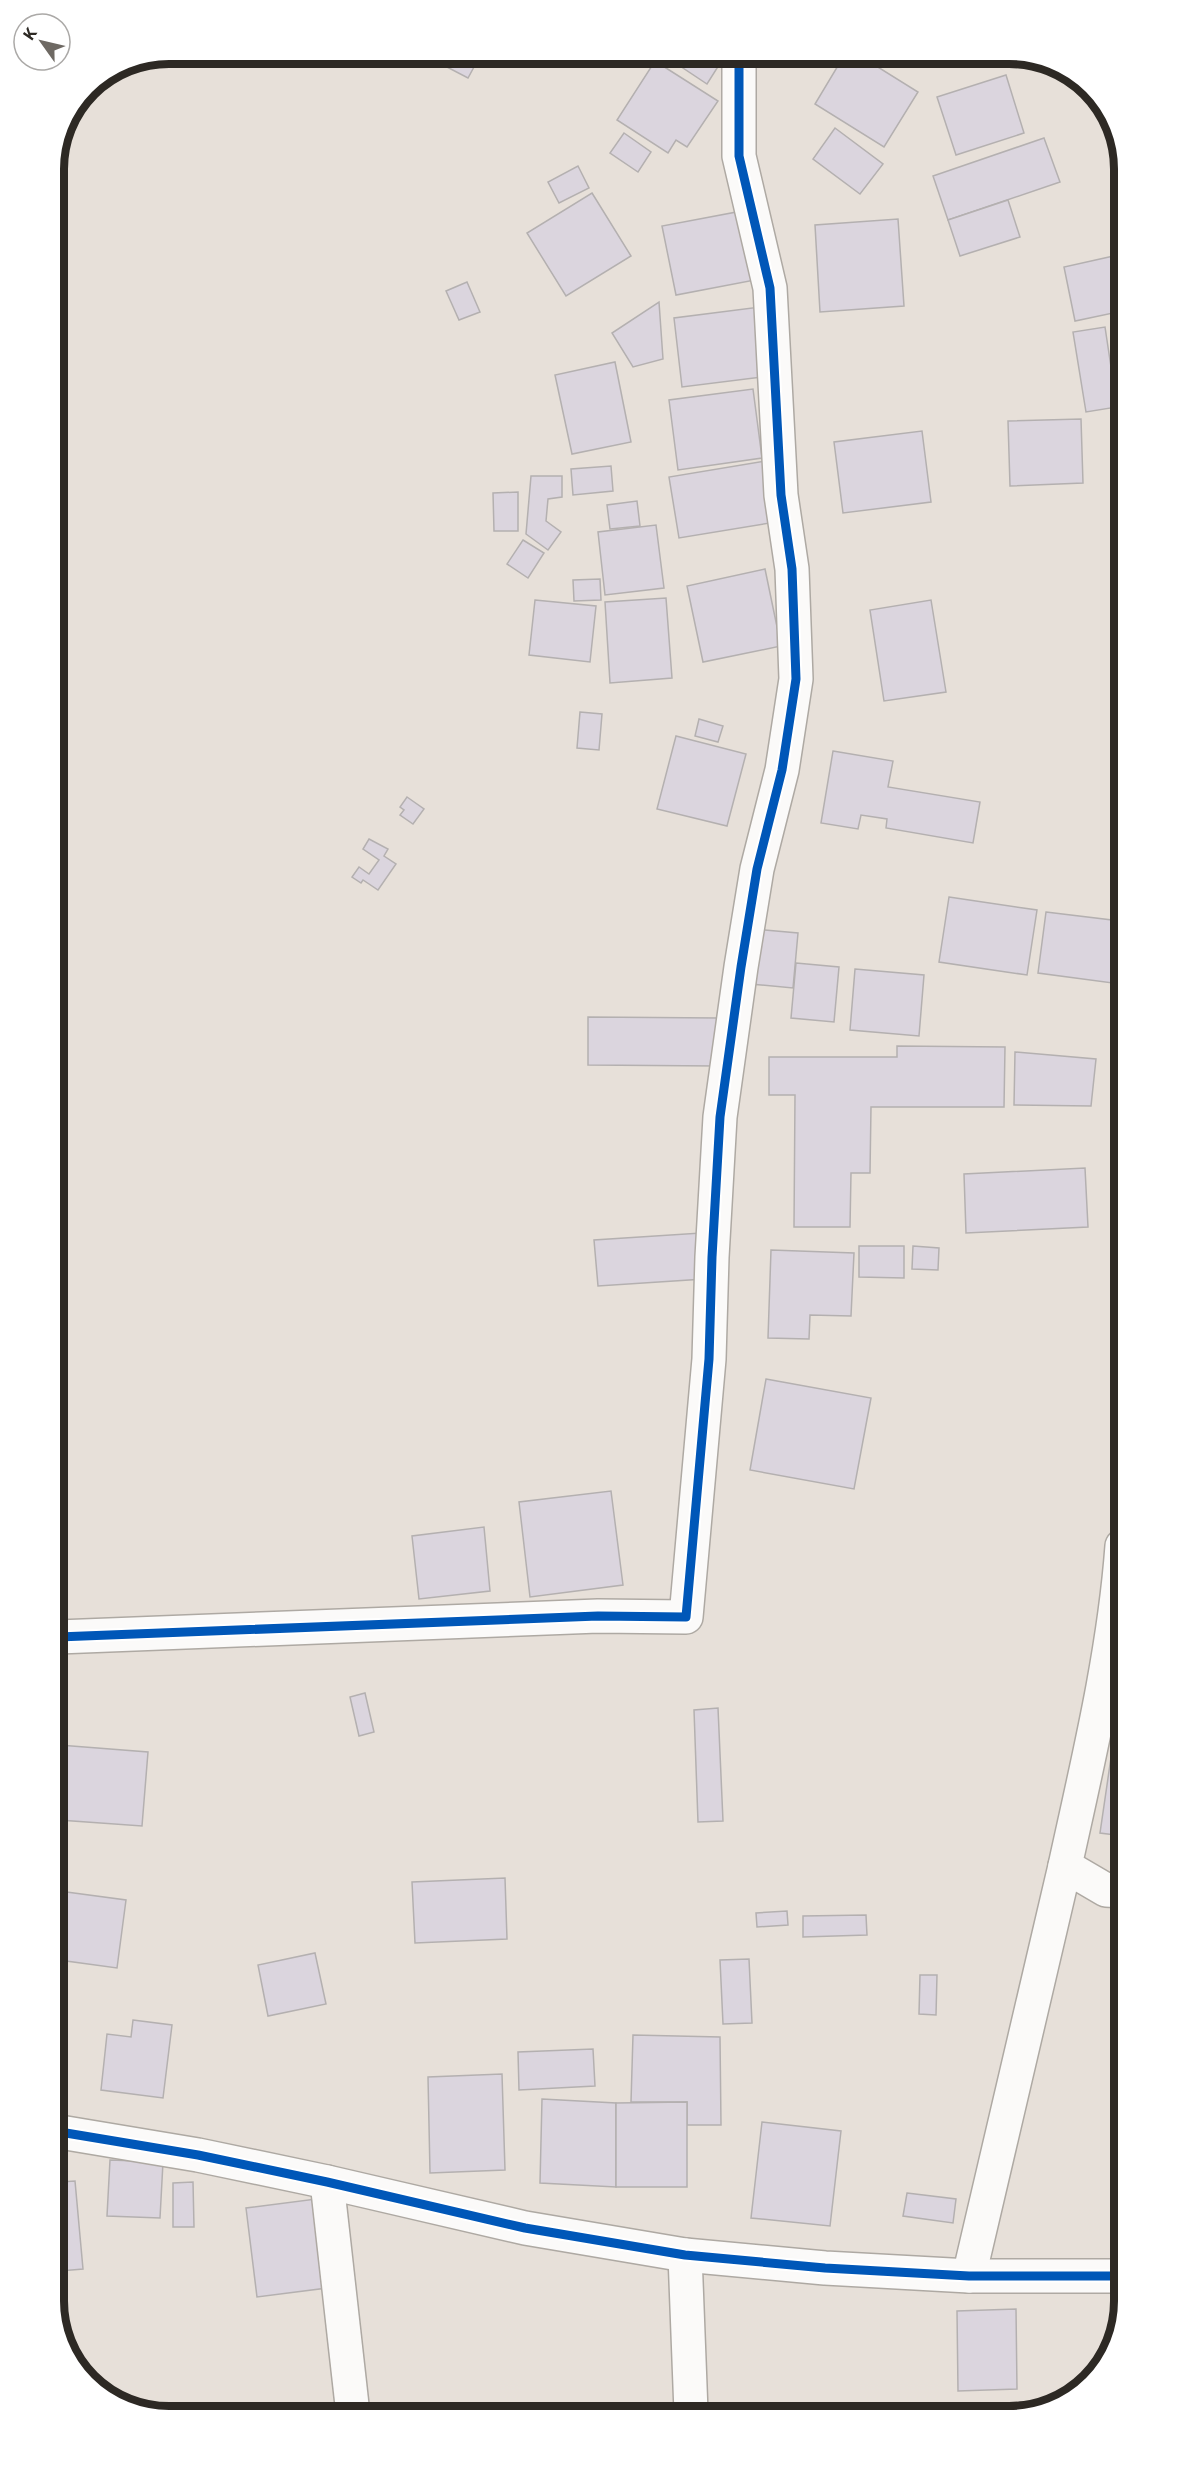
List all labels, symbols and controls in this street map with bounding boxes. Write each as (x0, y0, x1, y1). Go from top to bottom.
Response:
north arrow (12, 12, 72, 72)
text: K (19, 24, 41, 43)

